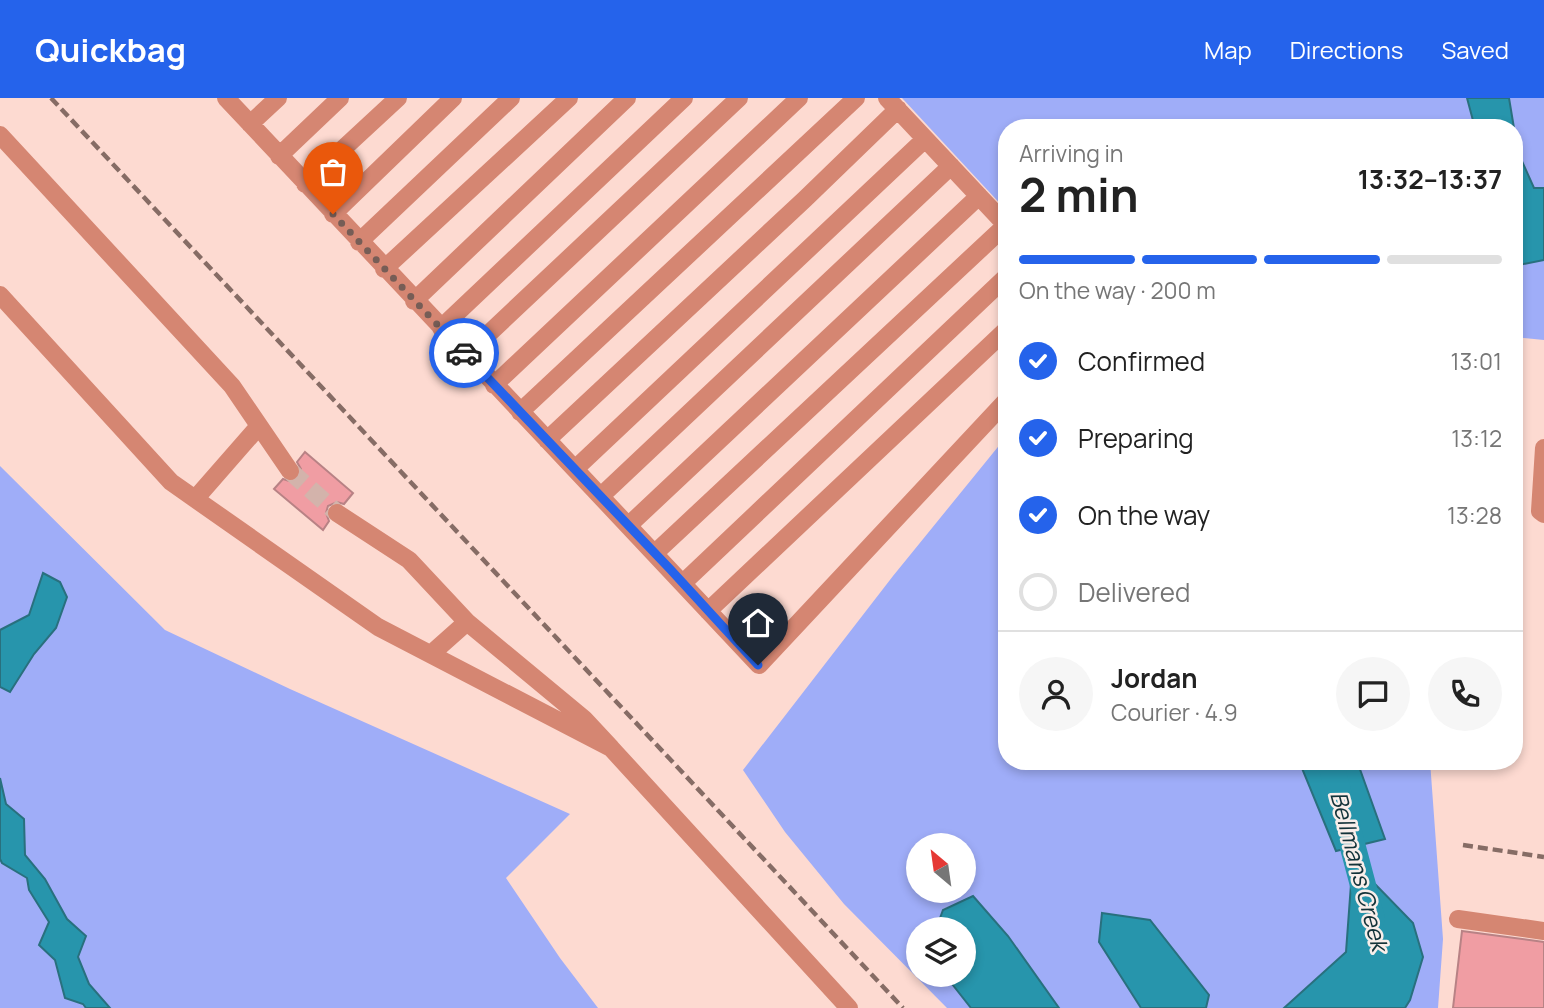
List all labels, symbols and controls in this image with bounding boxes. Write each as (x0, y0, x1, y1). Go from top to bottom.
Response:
text: Quickbag (35, 27, 186, 72)
text: Map (1204, 33, 1252, 66)
text: Directions (1290, 33, 1403, 66)
text: Saved (1441, 33, 1509, 66)
text: Arriving in (1019, 137, 1124, 169)
pin (303, 142, 363, 214)
icon: bag (314, 153, 352, 191)
text: 13:32–13:37 (1358, 161, 1502, 197)
text: 2 min (1019, 163, 1139, 226)
text: On the way · 200 m (1019, 274, 1216, 306)
courier (429, 318, 499, 388)
icon: car (445, 334, 483, 372)
icon: check (1019, 342, 1057, 380)
text: Confirmed (1078, 343, 1205, 379)
text: 13:01 (1450, 345, 1502, 377)
icon: check (1019, 419, 1057, 457)
text: Preparing (1078, 420, 1194, 456)
text: 13:12 (1451, 422, 1502, 454)
icon: check (1019, 496, 1057, 534)
text: On the way (1078, 497, 1210, 533)
text: 13:28 (1447, 499, 1502, 531)
text: Delivered (1078, 574, 1190, 610)
pin (728, 593, 788, 665)
icon: home (739, 604, 777, 642)
button: person (1019, 657, 1093, 731)
button: chat (1336, 657, 1410, 731)
button: phone (1428, 657, 1502, 731)
text: Jordan (1111, 660, 1197, 696)
text: Courier · 4.9 (1111, 696, 1238, 728)
water label: Bellmans Creek (1323, 788, 1398, 957)
north arrow (906, 833, 976, 903)
map controls (906, 833, 976, 987)
button: layers (906, 917, 976, 987)

